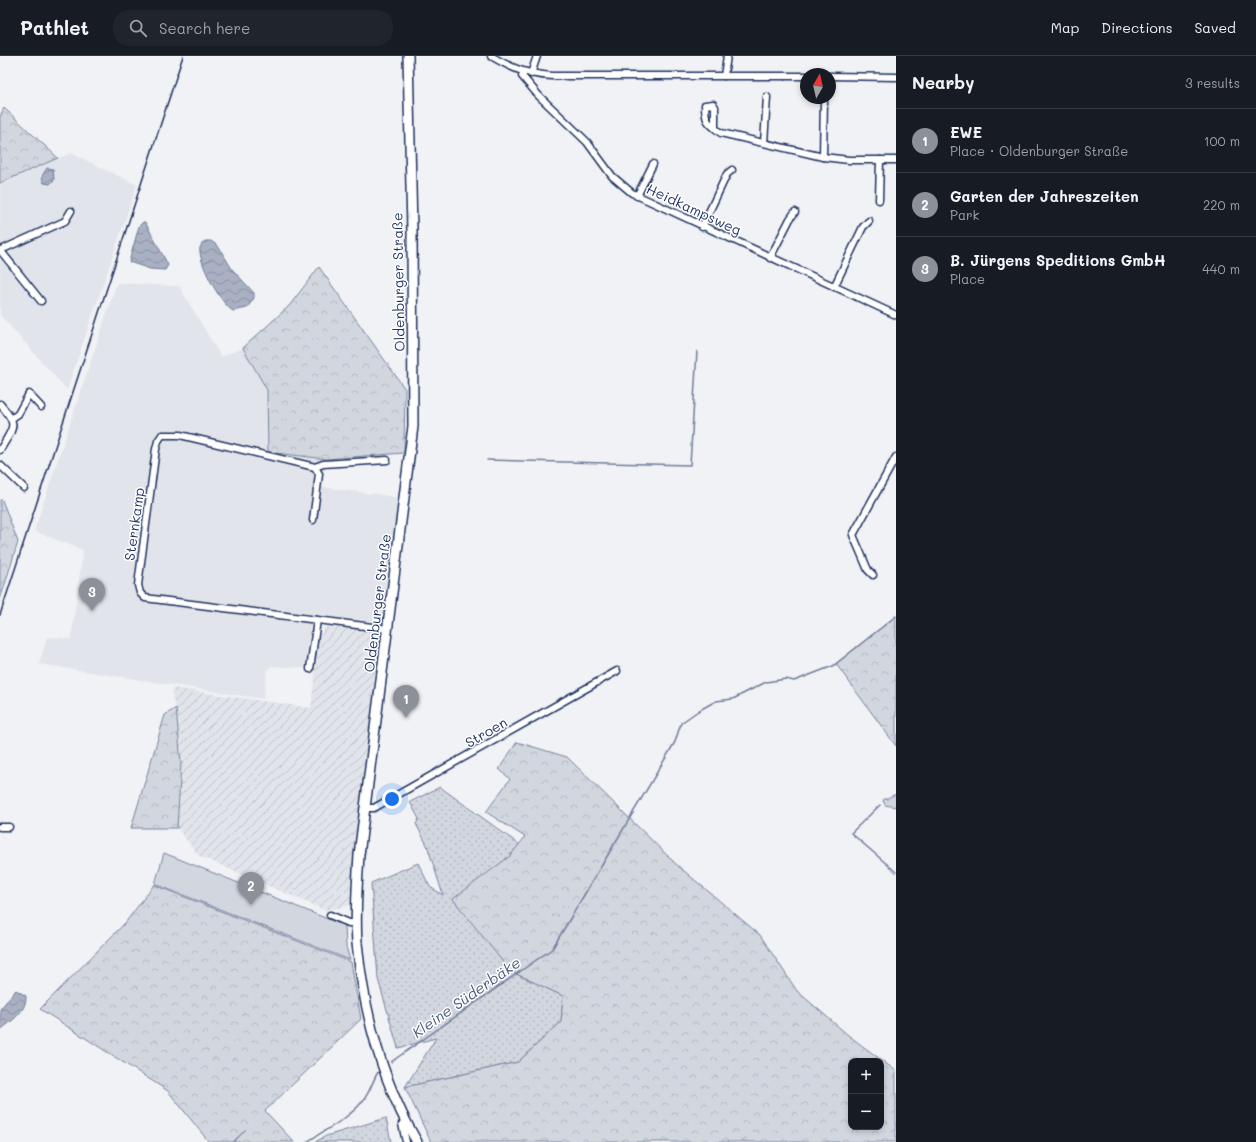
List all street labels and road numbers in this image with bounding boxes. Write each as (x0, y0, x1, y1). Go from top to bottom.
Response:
street label: Heidkampsweg (644, 179, 744, 239)
street label: Oldenburger Straße (387, 212, 409, 352)
street label: Sternkamp (119, 486, 149, 562)
street label: Oldenburger Straße (359, 533, 395, 673)
street label: Stroen (461, 712, 511, 752)

